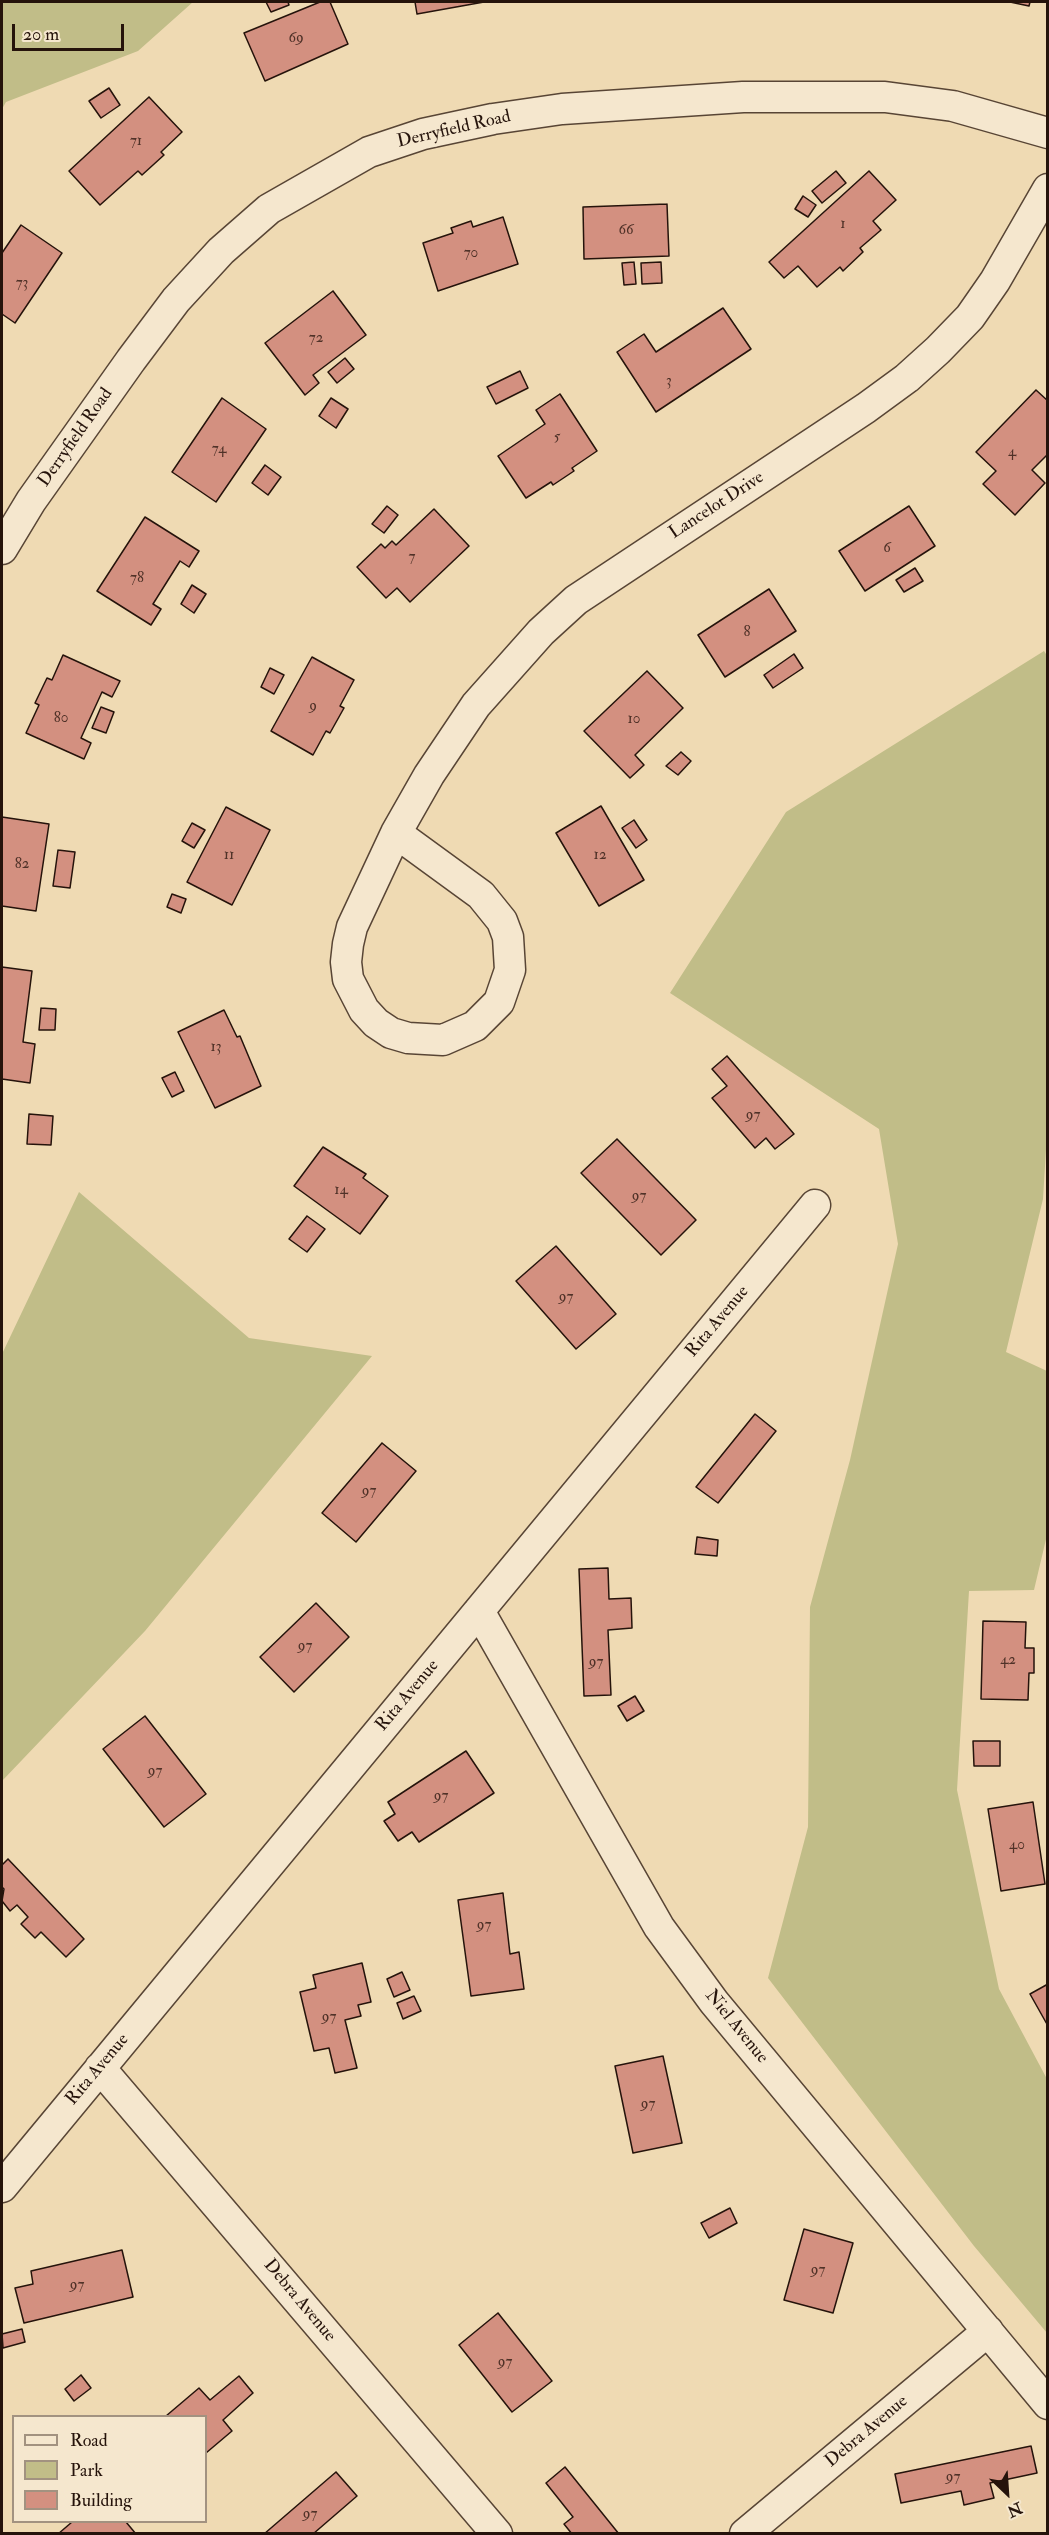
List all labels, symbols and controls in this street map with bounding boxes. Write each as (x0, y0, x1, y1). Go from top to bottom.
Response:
scale bar (15, 12, 128, 50)
text: 20 m (23, 23, 59, 46)
house number: 69 (288, 30, 304, 48)
street label: Derryfield Road (395, 106, 513, 154)
house number: 71 (130, 133, 142, 151)
house number: 1 (840, 216, 846, 234)
house number: 66 (618, 222, 634, 240)
house number: 70 (464, 245, 478, 263)
house number: 73 (16, 275, 28, 293)
house number: 72 (309, 330, 323, 348)
house number: 3 (666, 373, 672, 391)
street label: Derryfield Road (34, 384, 118, 492)
house number: 5 (554, 429, 560, 447)
house number: 74 (212, 441, 226, 459)
house number: 4 (1008, 444, 1016, 462)
street label: Lancelot Drive (666, 467, 768, 545)
house number: 6 (883, 540, 891, 558)
house number: 7 (409, 549, 415, 567)
house number: 78 (130, 570, 144, 588)
house number: 8 (743, 624, 751, 642)
house number: 9 (309, 698, 317, 716)
house number: 80 (54, 710, 68, 728)
house number: 10 (628, 711, 640, 729)
house number: 11 (224, 847, 234, 865)
house number: 12 (594, 847, 606, 865)
house number: 82 (15, 856, 29, 874)
house number: 13 (210, 1039, 222, 1057)
house number: 97 (746, 1107, 760, 1125)
house number: 14 (334, 1182, 348, 1200)
house number: 97 (632, 1188, 646, 1206)
street label: Rita Avenue (682, 1282, 754, 1362)
house number: 97 (559, 1289, 573, 1307)
house number: 97 (362, 1483, 376, 1501)
house number: 97 (298, 1638, 312, 1656)
house number: 42 (1000, 1652, 1016, 1670)
house number: 97 (589, 1654, 603, 1672)
street label: Rita Avenue (372, 1656, 444, 1736)
house number: 97 (148, 1763, 162, 1781)
house number: 97 (434, 1788, 448, 1806)
house number: 40 (1009, 1837, 1025, 1855)
house number: 97 (477, 1917, 491, 1935)
street label: Niel Avenue (700, 1986, 772, 2068)
house number: 97 (322, 2009, 336, 2027)
street label: Rita Avenue (62, 2030, 134, 2110)
house number: 97 (641, 2096, 655, 2114)
street label: Debra Avenue (258, 2255, 340, 2347)
house number: 97 (811, 2262, 825, 2280)
house number: 97 (70, 2277, 84, 2295)
house number: 97 (498, 2354, 512, 2372)
street label: Debra Avenue (821, 2391, 913, 2473)
legend (12, 2415, 207, 2523)
text: Road (70, 2429, 108, 2452)
text: Park (70, 2459, 103, 2482)
north arrow (977, 2463, 1037, 2523)
house number: 97 (946, 2469, 960, 2487)
text: Building (70, 2489, 132, 2512)
text: N (1004, 2497, 1025, 2521)
house number: 97 (303, 2506, 317, 2524)

